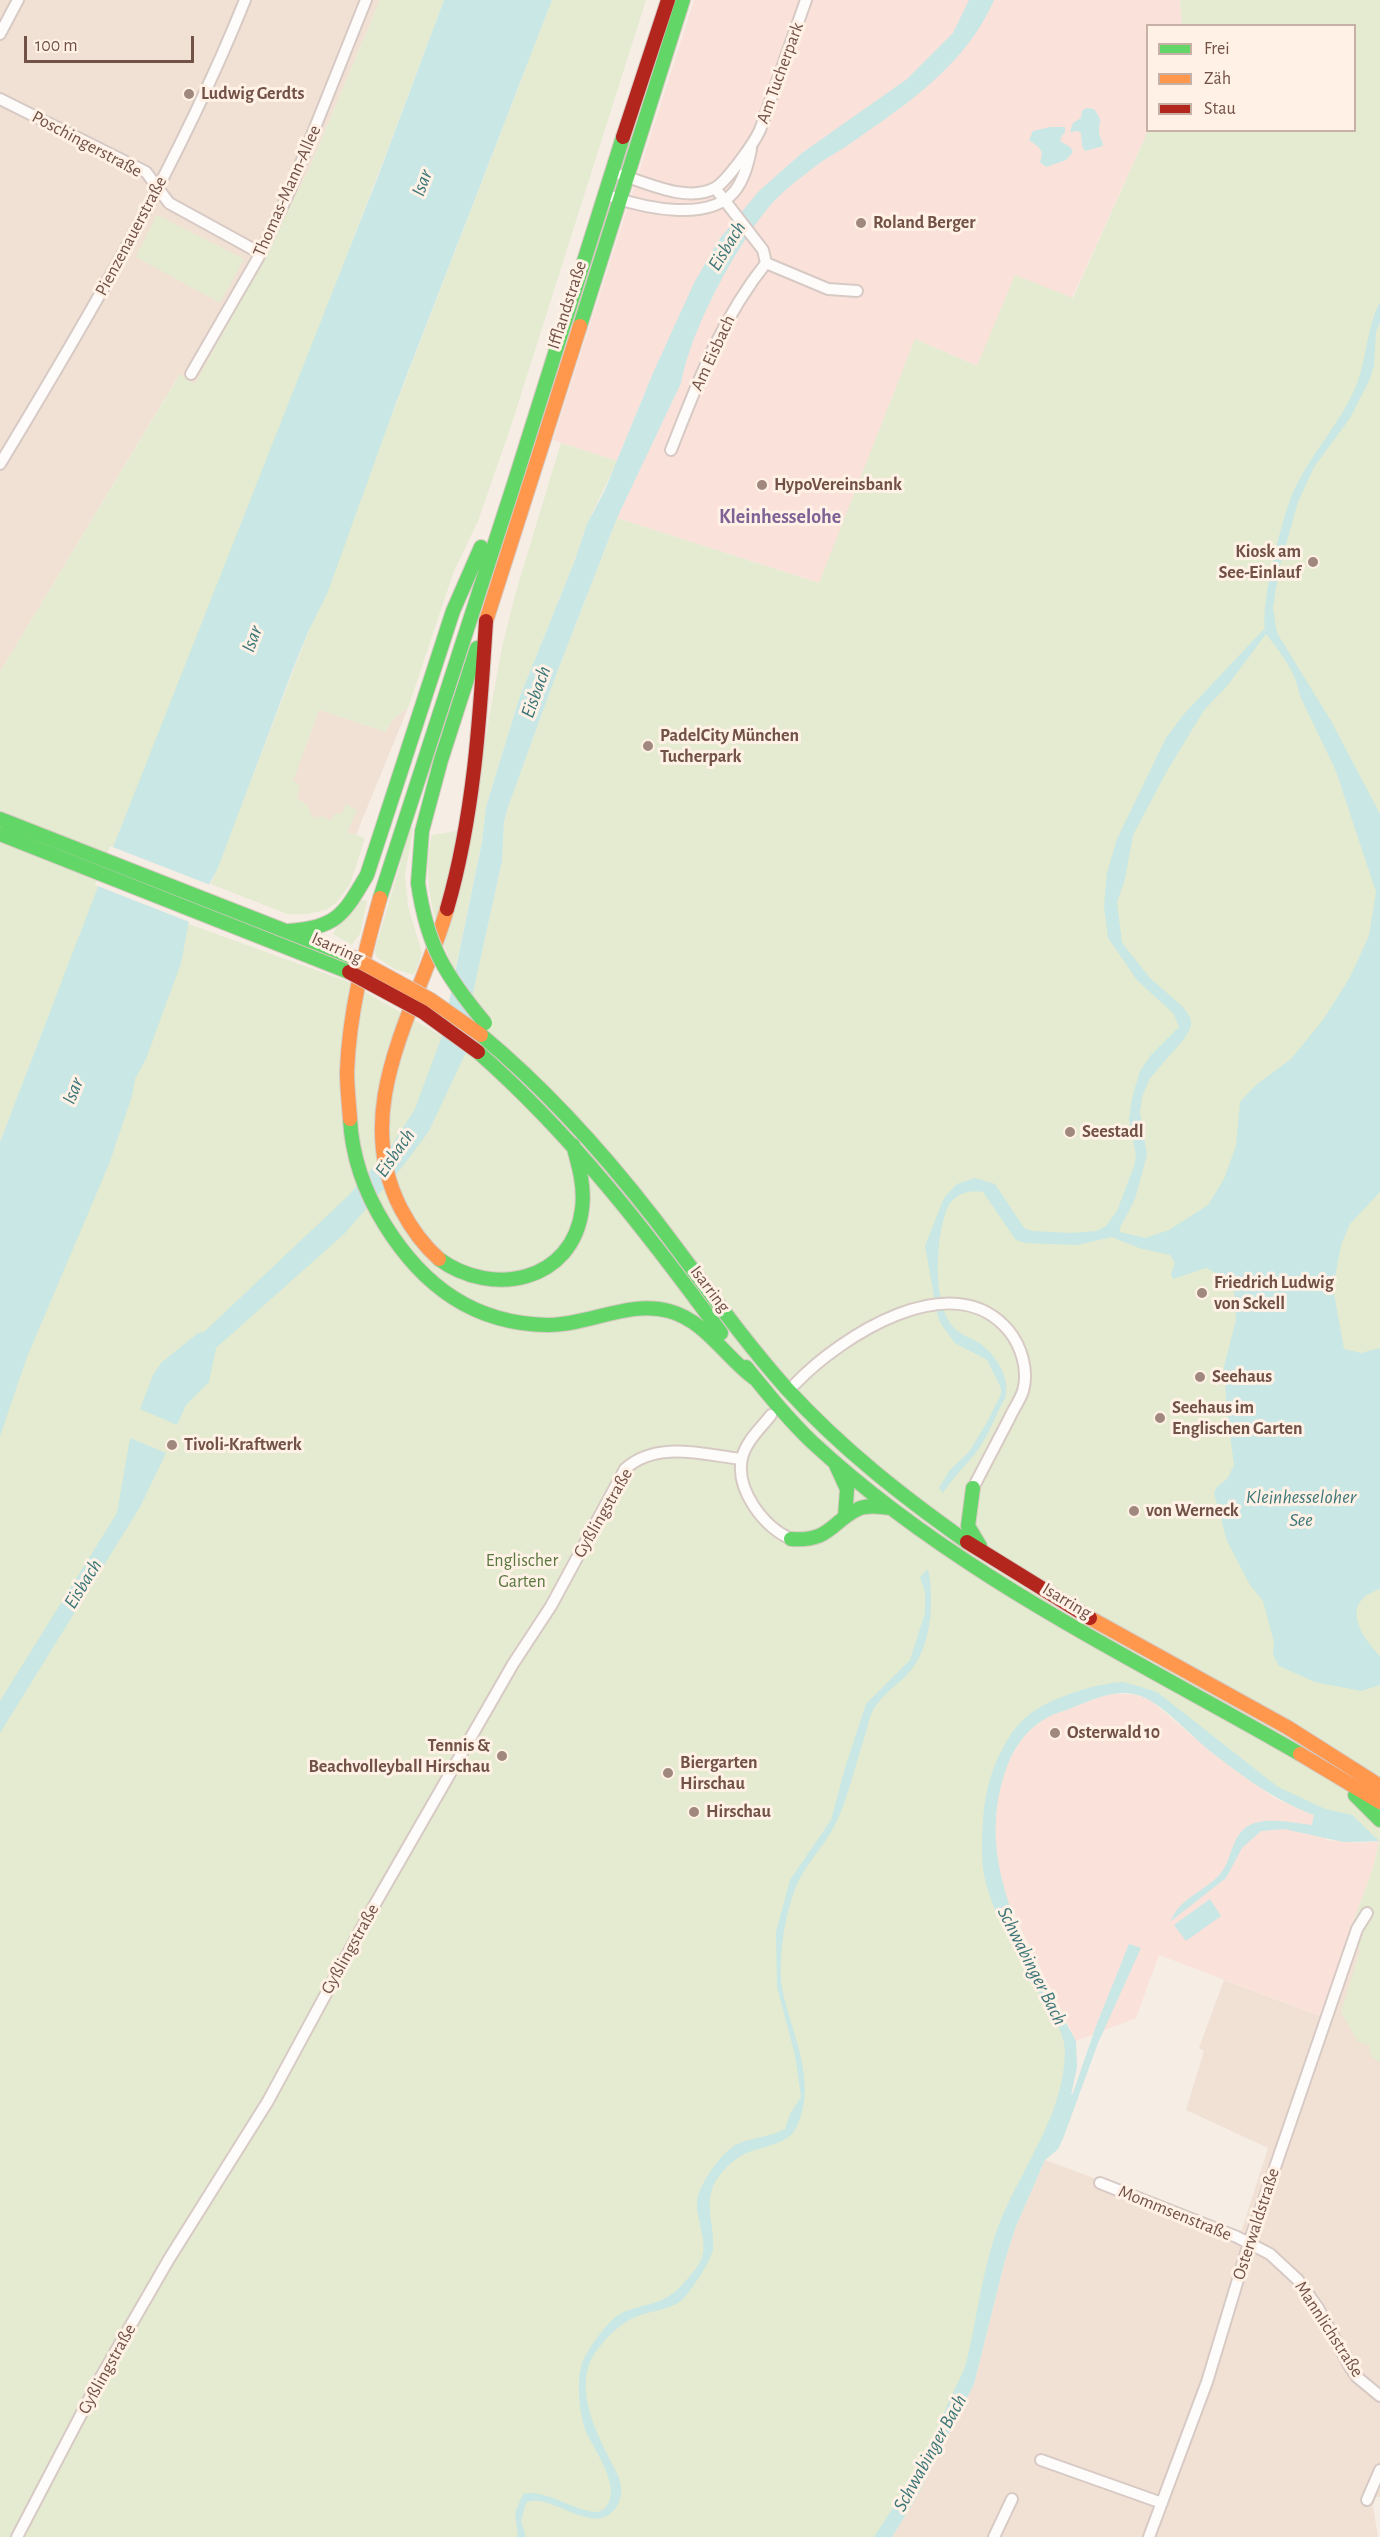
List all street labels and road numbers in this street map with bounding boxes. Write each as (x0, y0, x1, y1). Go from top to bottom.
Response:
street label: Am Tucherpark (752, 20, 808, 126)
street label: Poschingerstraße (28, 106, 146, 182)
street label: Thomas-Mann-Allee (248, 122, 326, 260)
street label: Pienzenauerstraße (90, 173, 172, 299)
street label: Ifflandstraße (543, 258, 591, 352)
street label: Am Eisbach (686, 312, 740, 394)
street label: Isarring (308, 927, 366, 969)
street label: Isarring (685, 1261, 735, 1317)
street label: Gyßlingstraße (569, 1464, 637, 1562)
street label: Isarring (1039, 1578, 1095, 1624)
street label: Gyßlingstraße (316, 1900, 384, 1998)
street label: Osterwaldstraße (1228, 2165, 1284, 2283)
street label: Mommsenstraße (1115, 2181, 1235, 2245)
street label: Mannlichstraße (1290, 2277, 1368, 2381)
street label: Gyßlingstraße (73, 2320, 141, 2418)

